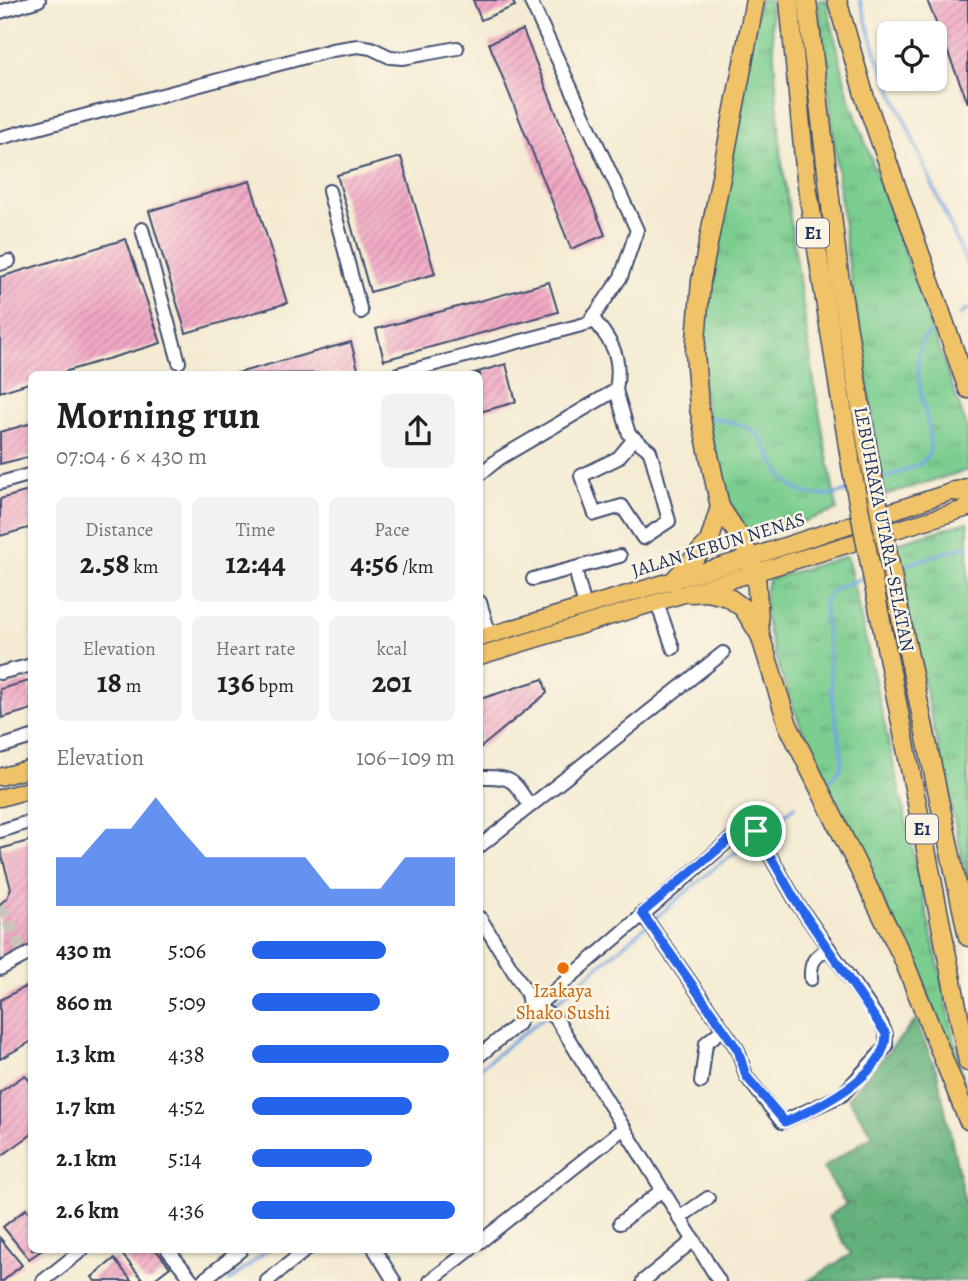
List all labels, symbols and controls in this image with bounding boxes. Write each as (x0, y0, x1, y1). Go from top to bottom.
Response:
map controls (877, 21, 947, 91)
button: locate (877, 21, 947, 91)
road number: E1 (797, 218, 829, 247)
text: Morning run (56, 389, 260, 441)
button: share (381, 394, 455, 468)
street label: LEBUHRAYA UTARA–SELATAN (847, 404, 921, 654)
text: 07:04 · 6 × 430 m (56, 441, 207, 472)
street label: JALAN KEBUN NENAS (628, 506, 808, 584)
text: Distance (85, 517, 153, 543)
text: Time (236, 517, 275, 543)
text: Pace (374, 517, 409, 543)
text: 2.58 (80, 543, 130, 583)
text: 12:44 (225, 543, 286, 583)
text: 4:56 (350, 543, 398, 583)
text: km (130, 554, 159, 580)
text: /km (398, 554, 433, 580)
text: Elevation (83, 636, 156, 662)
text: Heart rate (216, 636, 295, 662)
text: kcal (377, 636, 407, 662)
text: 18 (97, 662, 122, 702)
text: 136 (217, 662, 255, 702)
text: 201 (372, 662, 412, 702)
text: m (122, 673, 142, 699)
text: bpm (255, 673, 294, 699)
text: Elevation (56, 742, 144, 773)
text: 106–109 m (356, 742, 455, 773)
pin (726, 801, 786, 861)
icon: arrive (737, 812, 775, 850)
road number: E1 (906, 814, 938, 844)
text: 430 m (56, 935, 112, 966)
text: 5:06 (168, 935, 206, 966)
marker: Izakaya Shako Sushi (555, 960, 571, 976)
place label: Izakaya Shako Sushi (516, 978, 610, 1026)
text: 860 m (56, 987, 113, 1018)
text: 5:09 (168, 987, 206, 1018)
text: 1.3 km (56, 1039, 116, 1070)
text: 4:38 (168, 1039, 205, 1070)
text: 1.7 km (56, 1091, 116, 1122)
text: 4:52 (168, 1091, 205, 1122)
text: 2.1 km (56, 1143, 117, 1174)
text: 5:14 (168, 1143, 202, 1174)
text: 2.6 km (56, 1195, 119, 1226)
text: 4:36 (168, 1195, 204, 1226)

